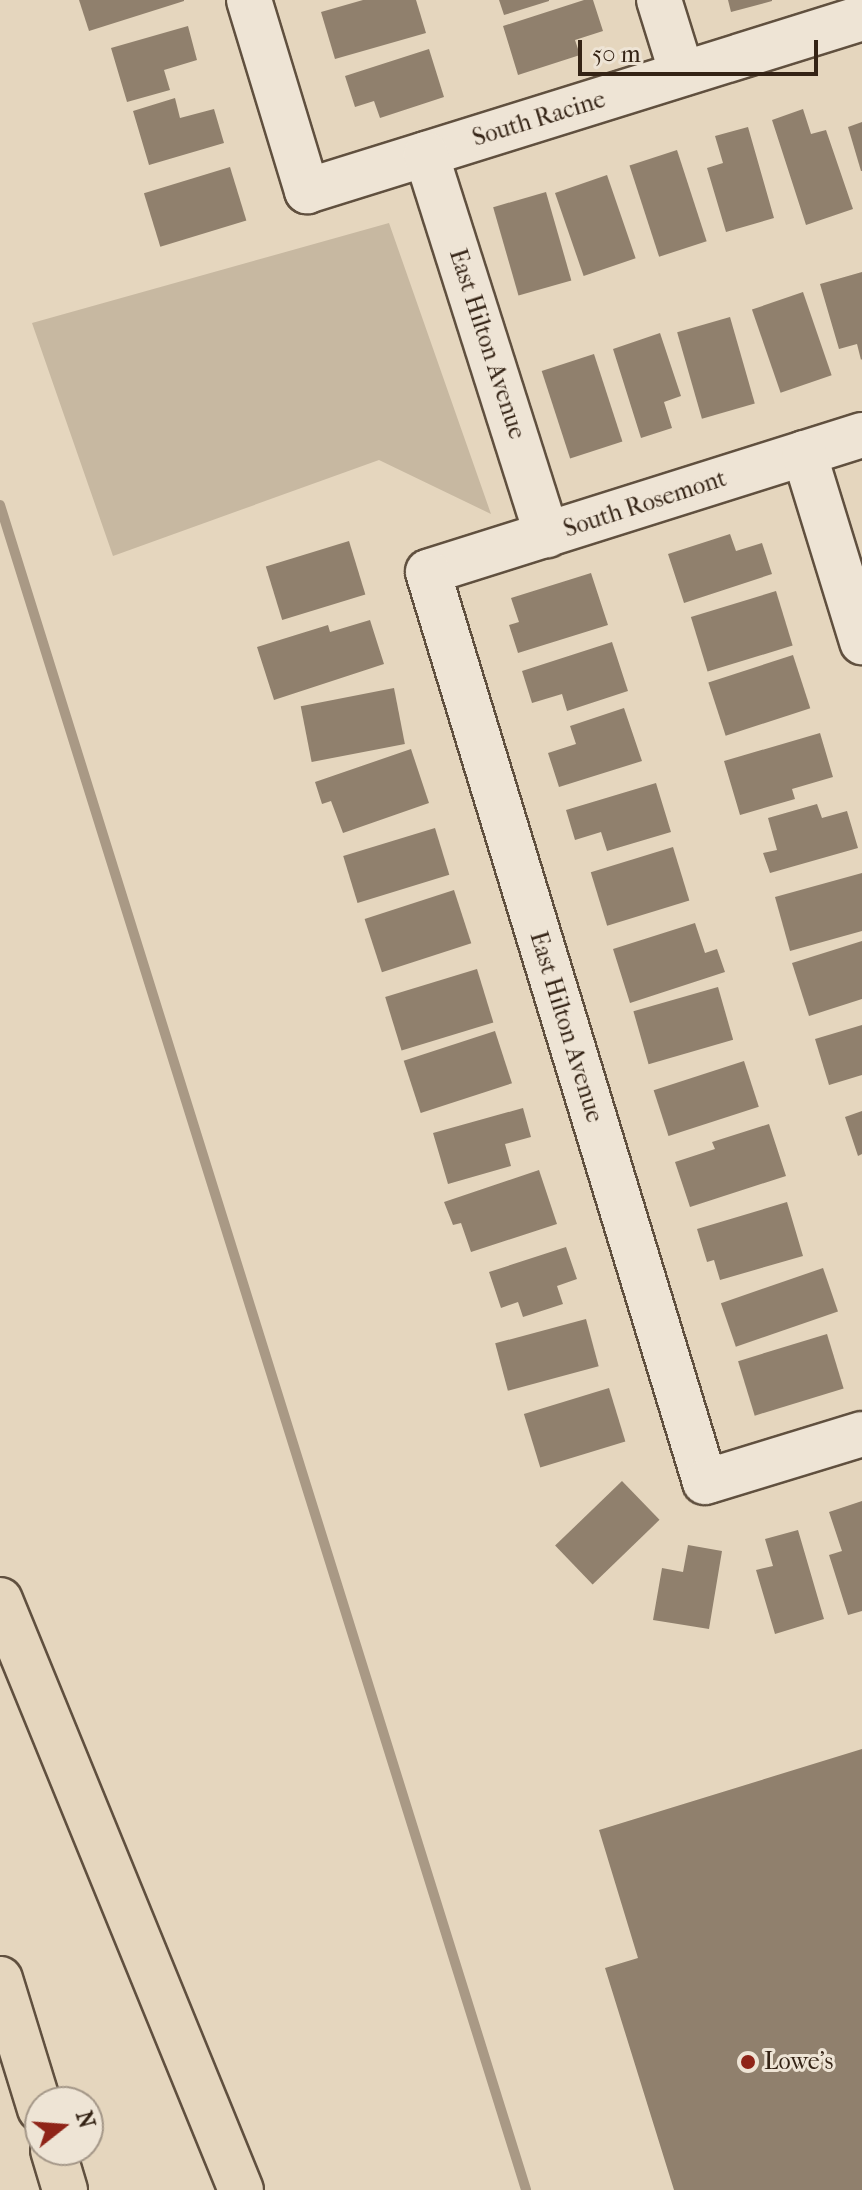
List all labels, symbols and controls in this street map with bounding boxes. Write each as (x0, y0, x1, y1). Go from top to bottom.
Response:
scale bar (582, 24, 822, 74)
text: 50 m (592, 40, 641, 68)
street label: South Racine (469, 85, 609, 153)
street label: East Hilton Avenue (443, 245, 531, 443)
street label: South Rosemont (560, 464, 730, 544)
street label: East Hilton Avenue (523, 928, 609, 1126)
place label: Lowe's (764, 2048, 833, 2076)
marker: Lowe's (739, 2053, 757, 2071)
north arrow (24, 2086, 104, 2166)
text: N (70, 2108, 100, 2131)

